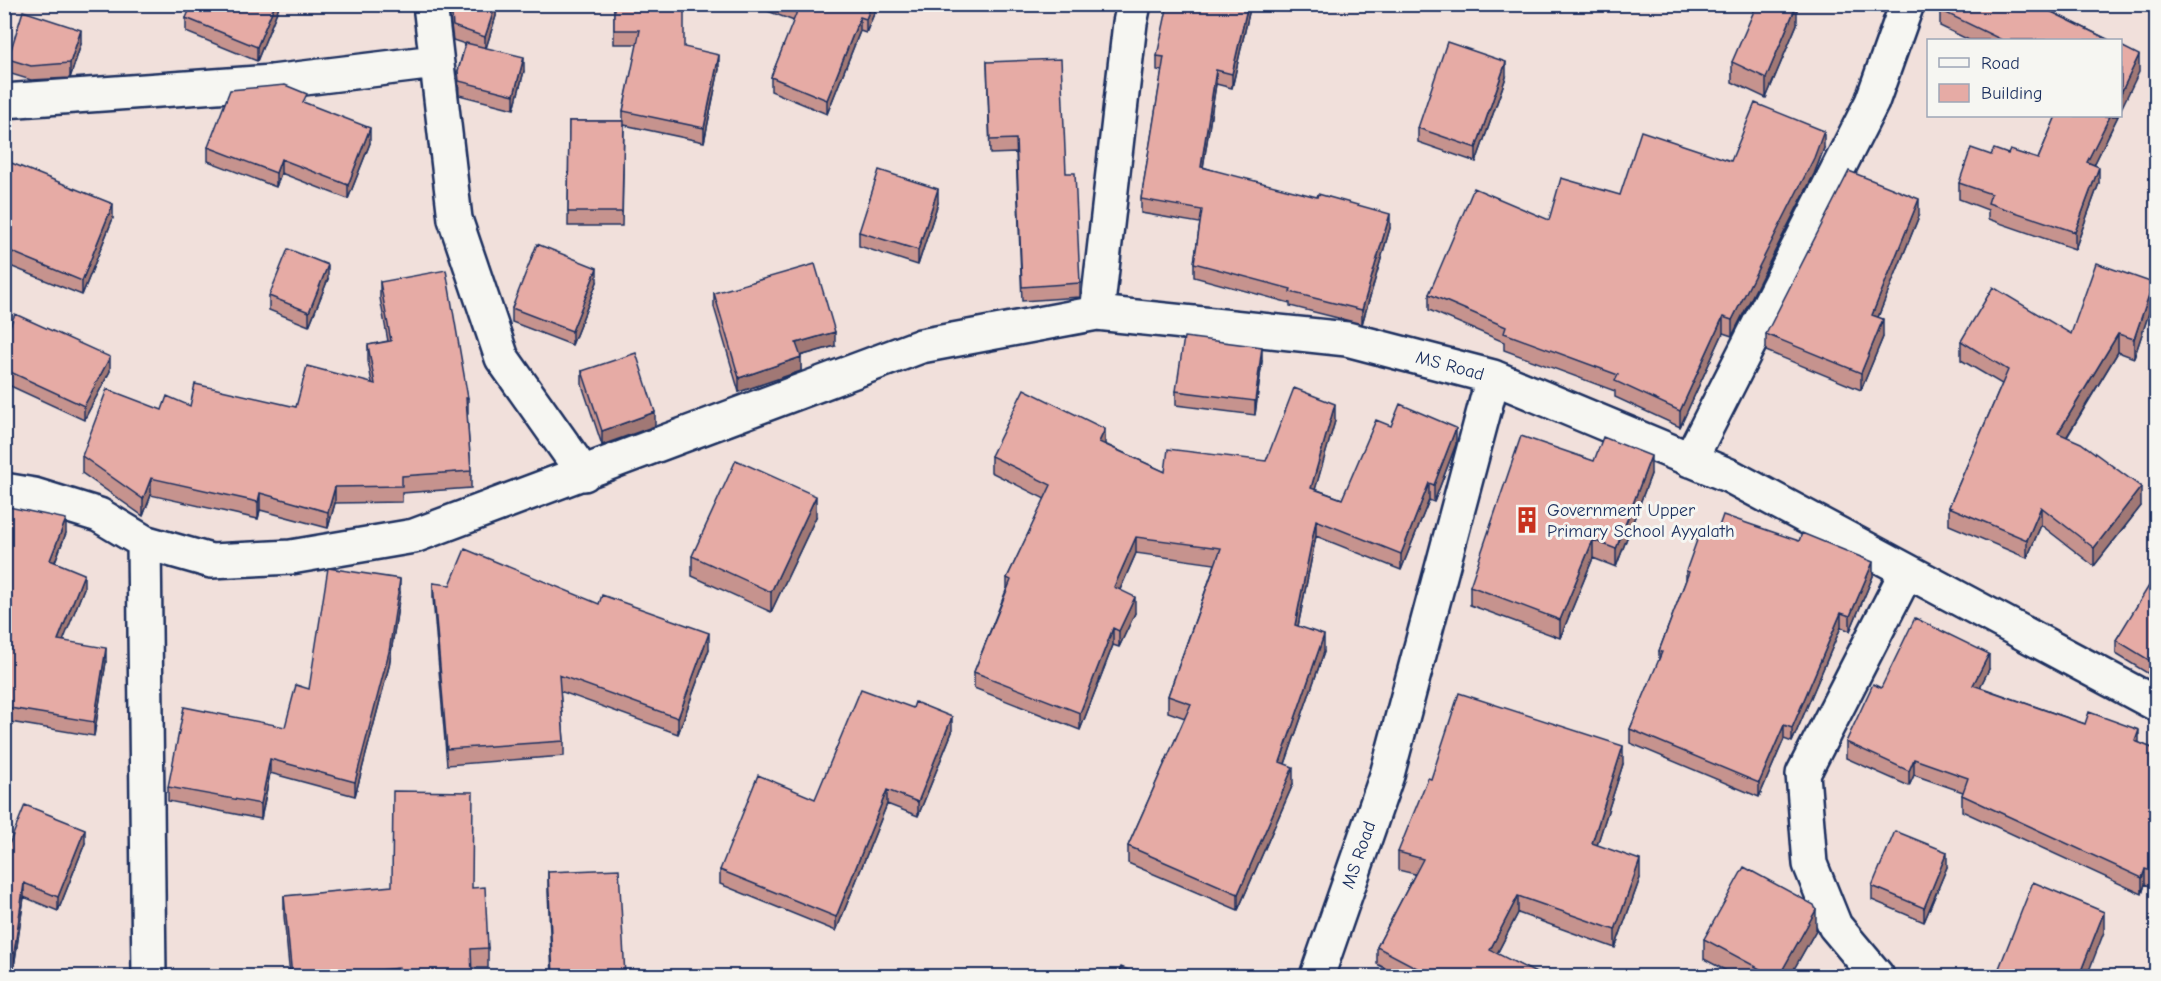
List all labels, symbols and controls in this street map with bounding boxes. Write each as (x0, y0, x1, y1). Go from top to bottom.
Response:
legend (1927, 39, 2122, 117)
text: Road (1981, 53, 2020, 74)
text: Building (1981, 83, 2043, 104)
street label: MS Road (1414, 347, 1486, 385)
place label: Government Upper Primary School Ayyalath (1547, 500, 1735, 542)
building icon: Government Upper Primary School Ayyalath (1512, 505, 1542, 535)
street label: MS Road (1338, 819, 1380, 891)

